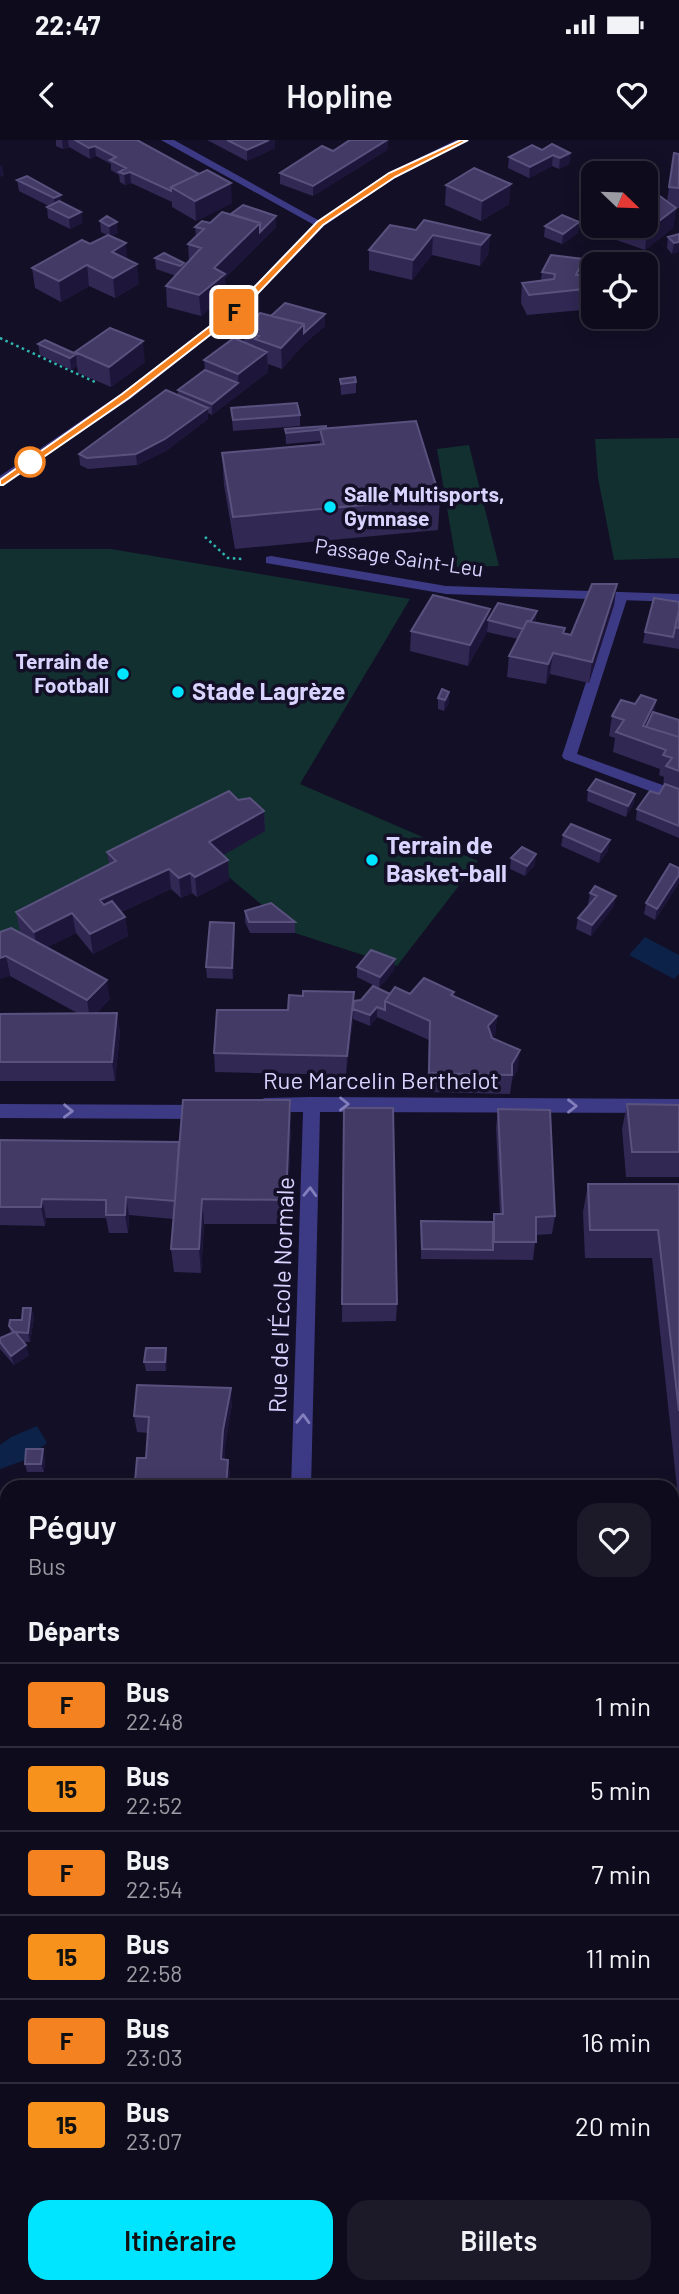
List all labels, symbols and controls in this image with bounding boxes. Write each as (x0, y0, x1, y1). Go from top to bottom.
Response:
text: 22:47 (35, 9, 100, 40)
icon: back (28, 76, 66, 114)
text: Hopline (286, 76, 393, 114)
icon: heart (613, 76, 651, 114)
north arrow (581, 161, 658, 238)
map controls (581, 161, 658, 329)
button: locate (581, 252, 658, 329)
line badge: F (211, 289, 257, 335)
text: F (227, 297, 241, 326)
unlabelled marker (15, 447, 45, 477)
place label: Salle Multisports, Gymnase (344, 481, 505, 530)
marker: Salle Multisports, Gymnase (322, 499, 338, 515)
street label: Passage Saint-Leu (313, 532, 485, 581)
place label: Terrain de Football (16, 648, 109, 697)
marker: Terrain de Football (115, 666, 131, 682)
place label: Stade Lagrèze (192, 676, 345, 705)
marker: Stade Lagrèze (170, 684, 186, 700)
place label: Terrain de Basket-ball (386, 830, 507, 887)
marker: Terrain de Basket-ball (364, 852, 380, 868)
street label: Rue Marcelin Berthelot (263, 1065, 499, 1094)
one-way arrow (339, 1097, 350, 1112)
one-way arrow (567, 1098, 577, 1114)
one-way arrow (63, 1104, 74, 1119)
street label: Rue de l'École Normale (262, 1176, 299, 1413)
one-way arrow (302, 1186, 317, 1197)
one-way arrow (296, 1414, 311, 1425)
button: heart (577, 1503, 651, 1577)
text: Péguy (28, 1506, 117, 1546)
text: Bus (28, 1552, 66, 1580)
text: Départs (28, 1615, 120, 1646)
text: Bus (126, 1676, 169, 1707)
text: F (60, 1690, 73, 1719)
text: 1 min (595, 1690, 651, 1721)
text: 22:48 (126, 1707, 183, 1735)
text: Bus (126, 1760, 169, 1791)
text: 15 (56, 1774, 77, 1803)
text: 5 min (590, 1774, 651, 1805)
text: 22:52 (126, 1791, 183, 1819)
text: Bus (126, 1844, 169, 1875)
text: F (60, 1858, 73, 1887)
text: 7 min (591, 1858, 651, 1889)
text: 22:54 (126, 1875, 183, 1903)
text: Bus (126, 1928, 169, 1959)
text: 15 (56, 1942, 77, 1971)
text: 11 min (585, 1942, 651, 1973)
text: 22:58 (126, 1959, 182, 1987)
text: Bus (126, 2012, 169, 2043)
text: F (60, 2026, 73, 2055)
text: 16 min (581, 2026, 651, 2057)
text: 23:03 (126, 2043, 183, 2071)
text: Bus (126, 2096, 169, 2127)
text: 15 (56, 2110, 77, 2139)
text: 20 min (575, 2110, 651, 2141)
text: 23:07 (126, 2127, 182, 2155)
button: Itinéraire (28, 2200, 333, 2280)
button: Billets (347, 2200, 651, 2280)

